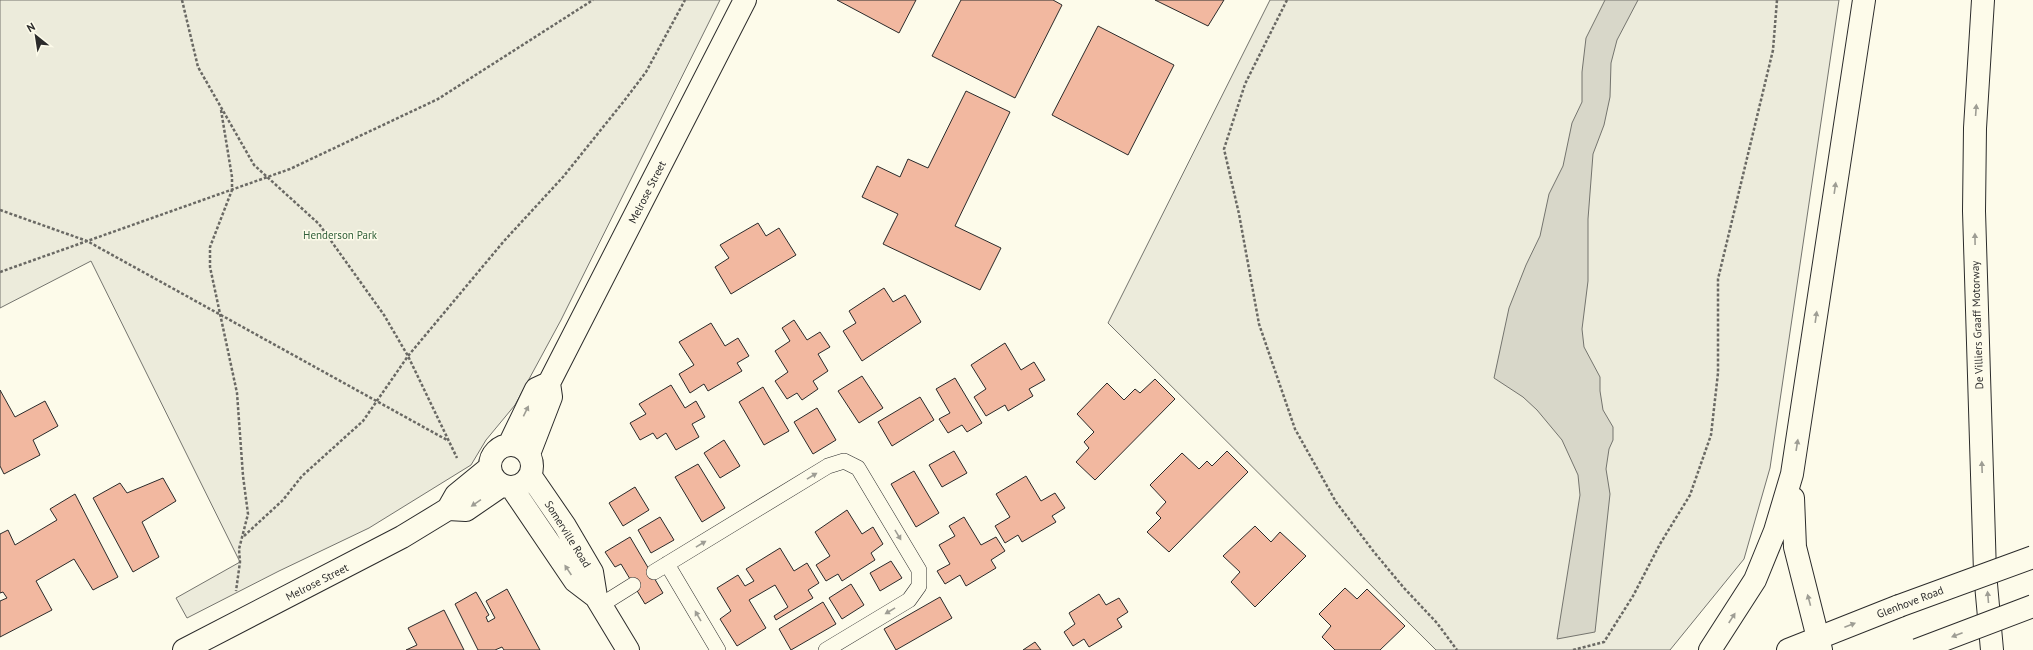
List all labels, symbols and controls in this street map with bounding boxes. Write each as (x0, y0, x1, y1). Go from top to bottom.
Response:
north arrow (16, 16, 56, 56)
text: N (24, 19, 38, 35)
one-way arrow (1973, 103, 1979, 116)
street label: Melrose Street (625, 158, 669, 226)
one-way arrow (1832, 182, 1838, 194)
park label: Henderson Park (303, 228, 378, 242)
one-way arrow (1971, 233, 1978, 245)
street label: De Villiers Graaff Motorway (1968, 260, 1986, 390)
one-way arrow (1813, 311, 1819, 323)
one-way arrow (523, 405, 529, 416)
one-way arrow (1794, 439, 1800, 451)
one-way arrow (1978, 461, 1985, 473)
one-way arrow (806, 473, 818, 480)
street label: Somerville Road (542, 498, 594, 570)
one-way arrow (471, 499, 482, 506)
one-way arrow (895, 529, 902, 541)
one-way arrow (695, 540, 707, 547)
street label: Melrose Street (283, 560, 351, 604)
one-way arrow (564, 565, 572, 576)
street label: Glenhove Road (1875, 583, 1945, 621)
one-way arrow (1984, 591, 1991, 603)
one-way arrow (1806, 594, 1812, 606)
one-way arrow (885, 607, 895, 615)
one-way arrow (694, 611, 702, 621)
one-way arrow (1728, 613, 1736, 623)
one-way arrow (1845, 622, 1857, 628)
one-way arrow (1951, 632, 1963, 638)

